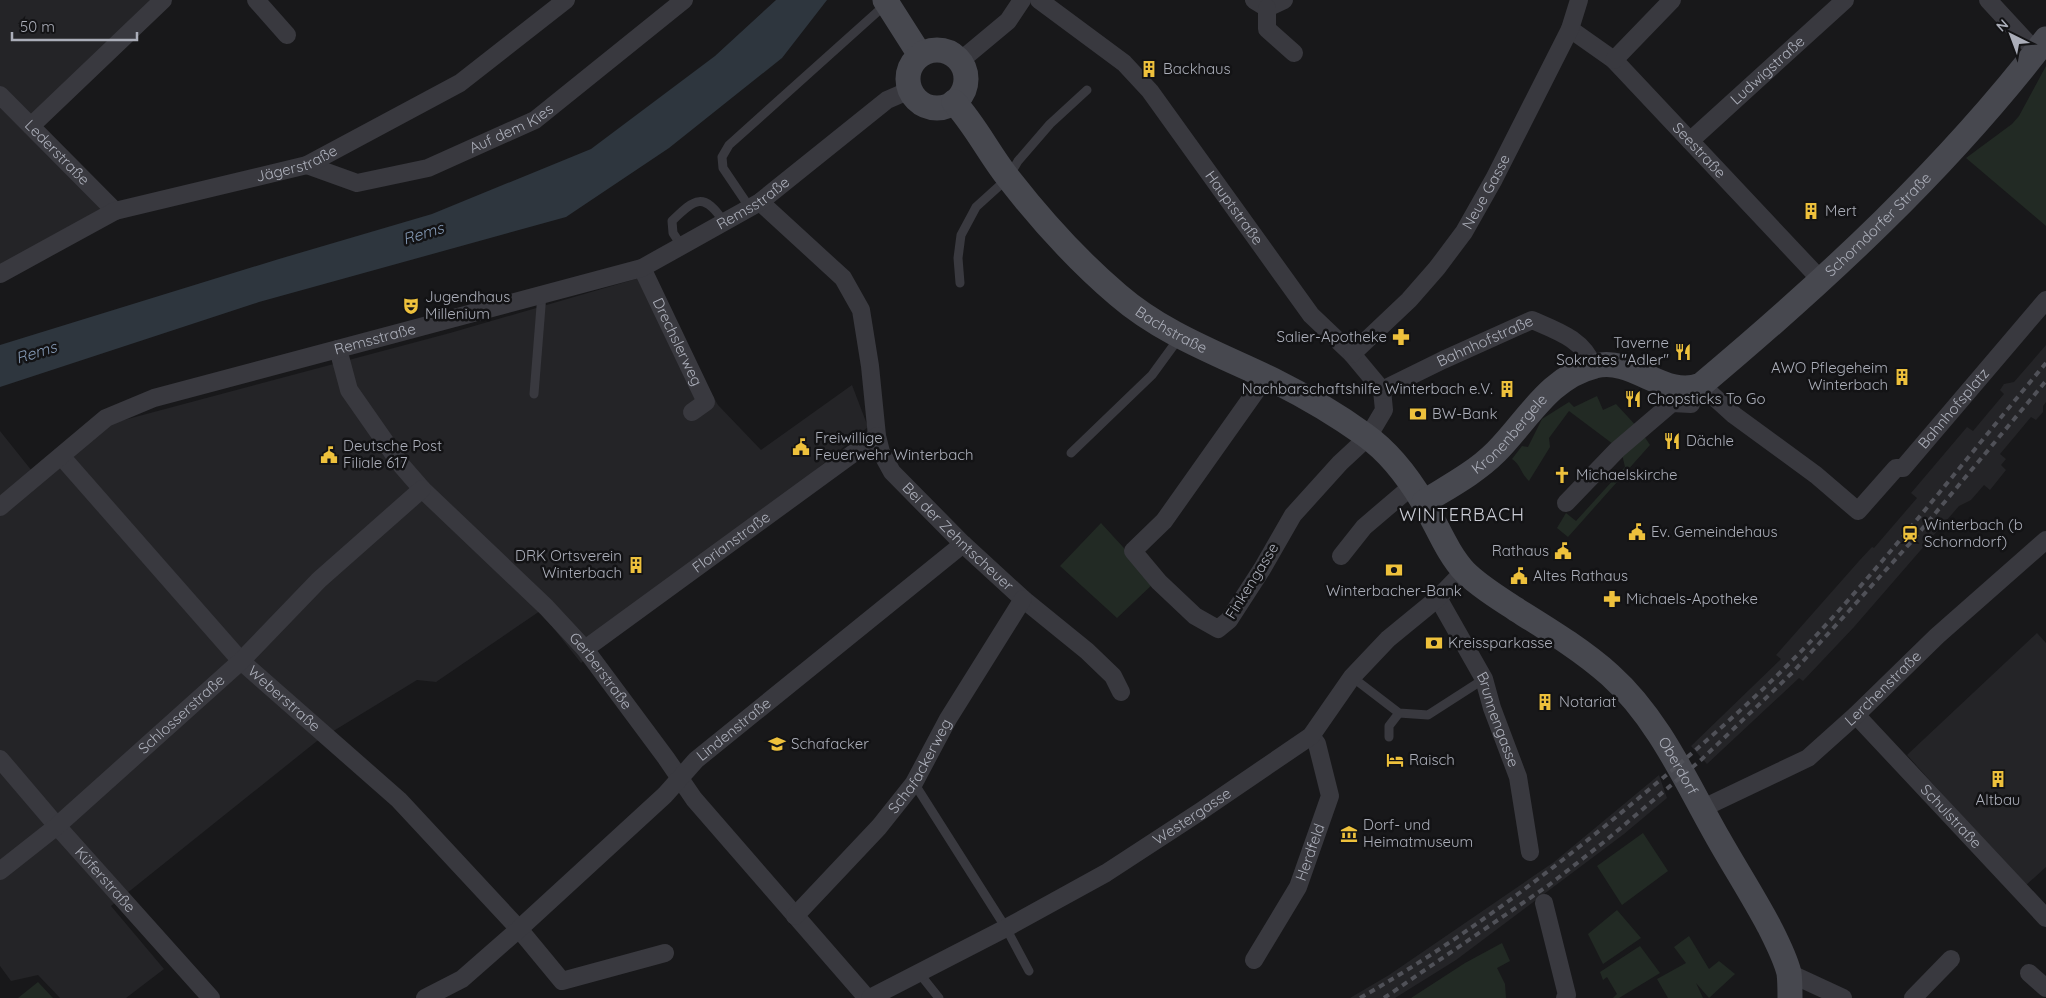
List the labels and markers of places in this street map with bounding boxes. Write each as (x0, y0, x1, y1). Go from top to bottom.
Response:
building icon: Backhaus (1139, 59, 1159, 79)
place label: Backhaus (1163, 59, 1231, 78)
building icon: Mert (1801, 201, 1821, 221)
place label: Mert (1825, 201, 1857, 220)
place label: Jugendhaus Millenium (425, 287, 510, 323)
theatre icon: Jugendhaus Millenium (401, 296, 421, 316)
place label: Salier-Apotheke (1277, 327, 1387, 346)
pharmacy icon: Salier-Apotheke (1391, 327, 1411, 347)
place label: Taverne Sokrates "Adler" (1556, 333, 1669, 369)
restaurant icon: Taverne Sokrates "Adler" (1673, 342, 1693, 362)
place label: AWO Pflegeheim Winterbach (1771, 358, 1888, 394)
building icon: AWO Pflegeheim Winterbach (1892, 367, 1912, 387)
place label: Nachbarschaftshilfe Winterbach e.V. (1242, 379, 1493, 398)
building icon: Nachbarschaftshilfe Winterbach e.V. (1497, 379, 1517, 399)
restaurant icon: Chopsticks To Go (1623, 389, 1643, 409)
place label: Chopsticks To Go (1647, 389, 1766, 408)
bank icon: BW-Bank (1408, 404, 1428, 424)
place label: BW-Bank (1432, 404, 1498, 423)
place label: Freiwillige Feuerwehr Winterbach (815, 428, 974, 464)
restaurant icon: Dächle (1662, 431, 1682, 451)
place label: Dächle (1686, 431, 1734, 450)
place label: Deutsche Post Filiale 617 (343, 436, 442, 472)
public building icon: Freiwillige Feuerwehr Winterbach (791, 437, 811, 457)
public building icon: Deutsche Post Filiale 617 (319, 445, 339, 465)
church icon: Michaelskirche (1552, 465, 1572, 485)
place label: Michaelskirche (1576, 465, 1677, 484)
place label: Winterbach (b Schorndorf) (1924, 515, 2023, 551)
public building icon: Ev. Gemeindehaus (1627, 522, 1647, 542)
place label: Ev. Gemeindehaus (1651, 522, 1778, 541)
station icon: Winterbach (b Schorndorf) (1900, 524, 1920, 544)
place label: Rathaus (1492, 541, 1549, 560)
public building icon: Rathaus (1553, 541, 1573, 561)
place label: DRK Ortsverein Winterbach (515, 546, 622, 582)
building icon: DRK Ortsverein Winterbach (626, 555, 646, 575)
bank icon: Winterbacher-Bank (1384, 560, 1404, 580)
public building icon: Altes Rathaus (1509, 566, 1529, 586)
place label: Altes Rathaus (1533, 566, 1628, 585)
place label: Winterbacher-Bank (1326, 581, 1462, 600)
pharmacy icon: Michaels-Apotheke (1602, 589, 1622, 609)
place label: Michaels-Apotheke (1626, 589, 1758, 608)
bank icon: Kreissparkasse (1424, 633, 1444, 653)
place label: Kreissparkasse (1448, 633, 1553, 652)
building icon: Notariat (1535, 692, 1555, 712)
place label: Notariat (1559, 692, 1616, 711)
school or university icon: Schafacker (767, 734, 787, 754)
place label: Schafacker (791, 734, 869, 753)
hotel icon: Raisch (1385, 750, 1405, 770)
place label: Raisch (1409, 750, 1455, 769)
building icon: Altbau (1988, 769, 2008, 789)
place label: Altbau (1976, 790, 2020, 809)
place label: Dorf- und Heimatmuseum (1363, 815, 1473, 851)
museum icon: Dorf- und Heimatmuseum (1339, 824, 1359, 844)

